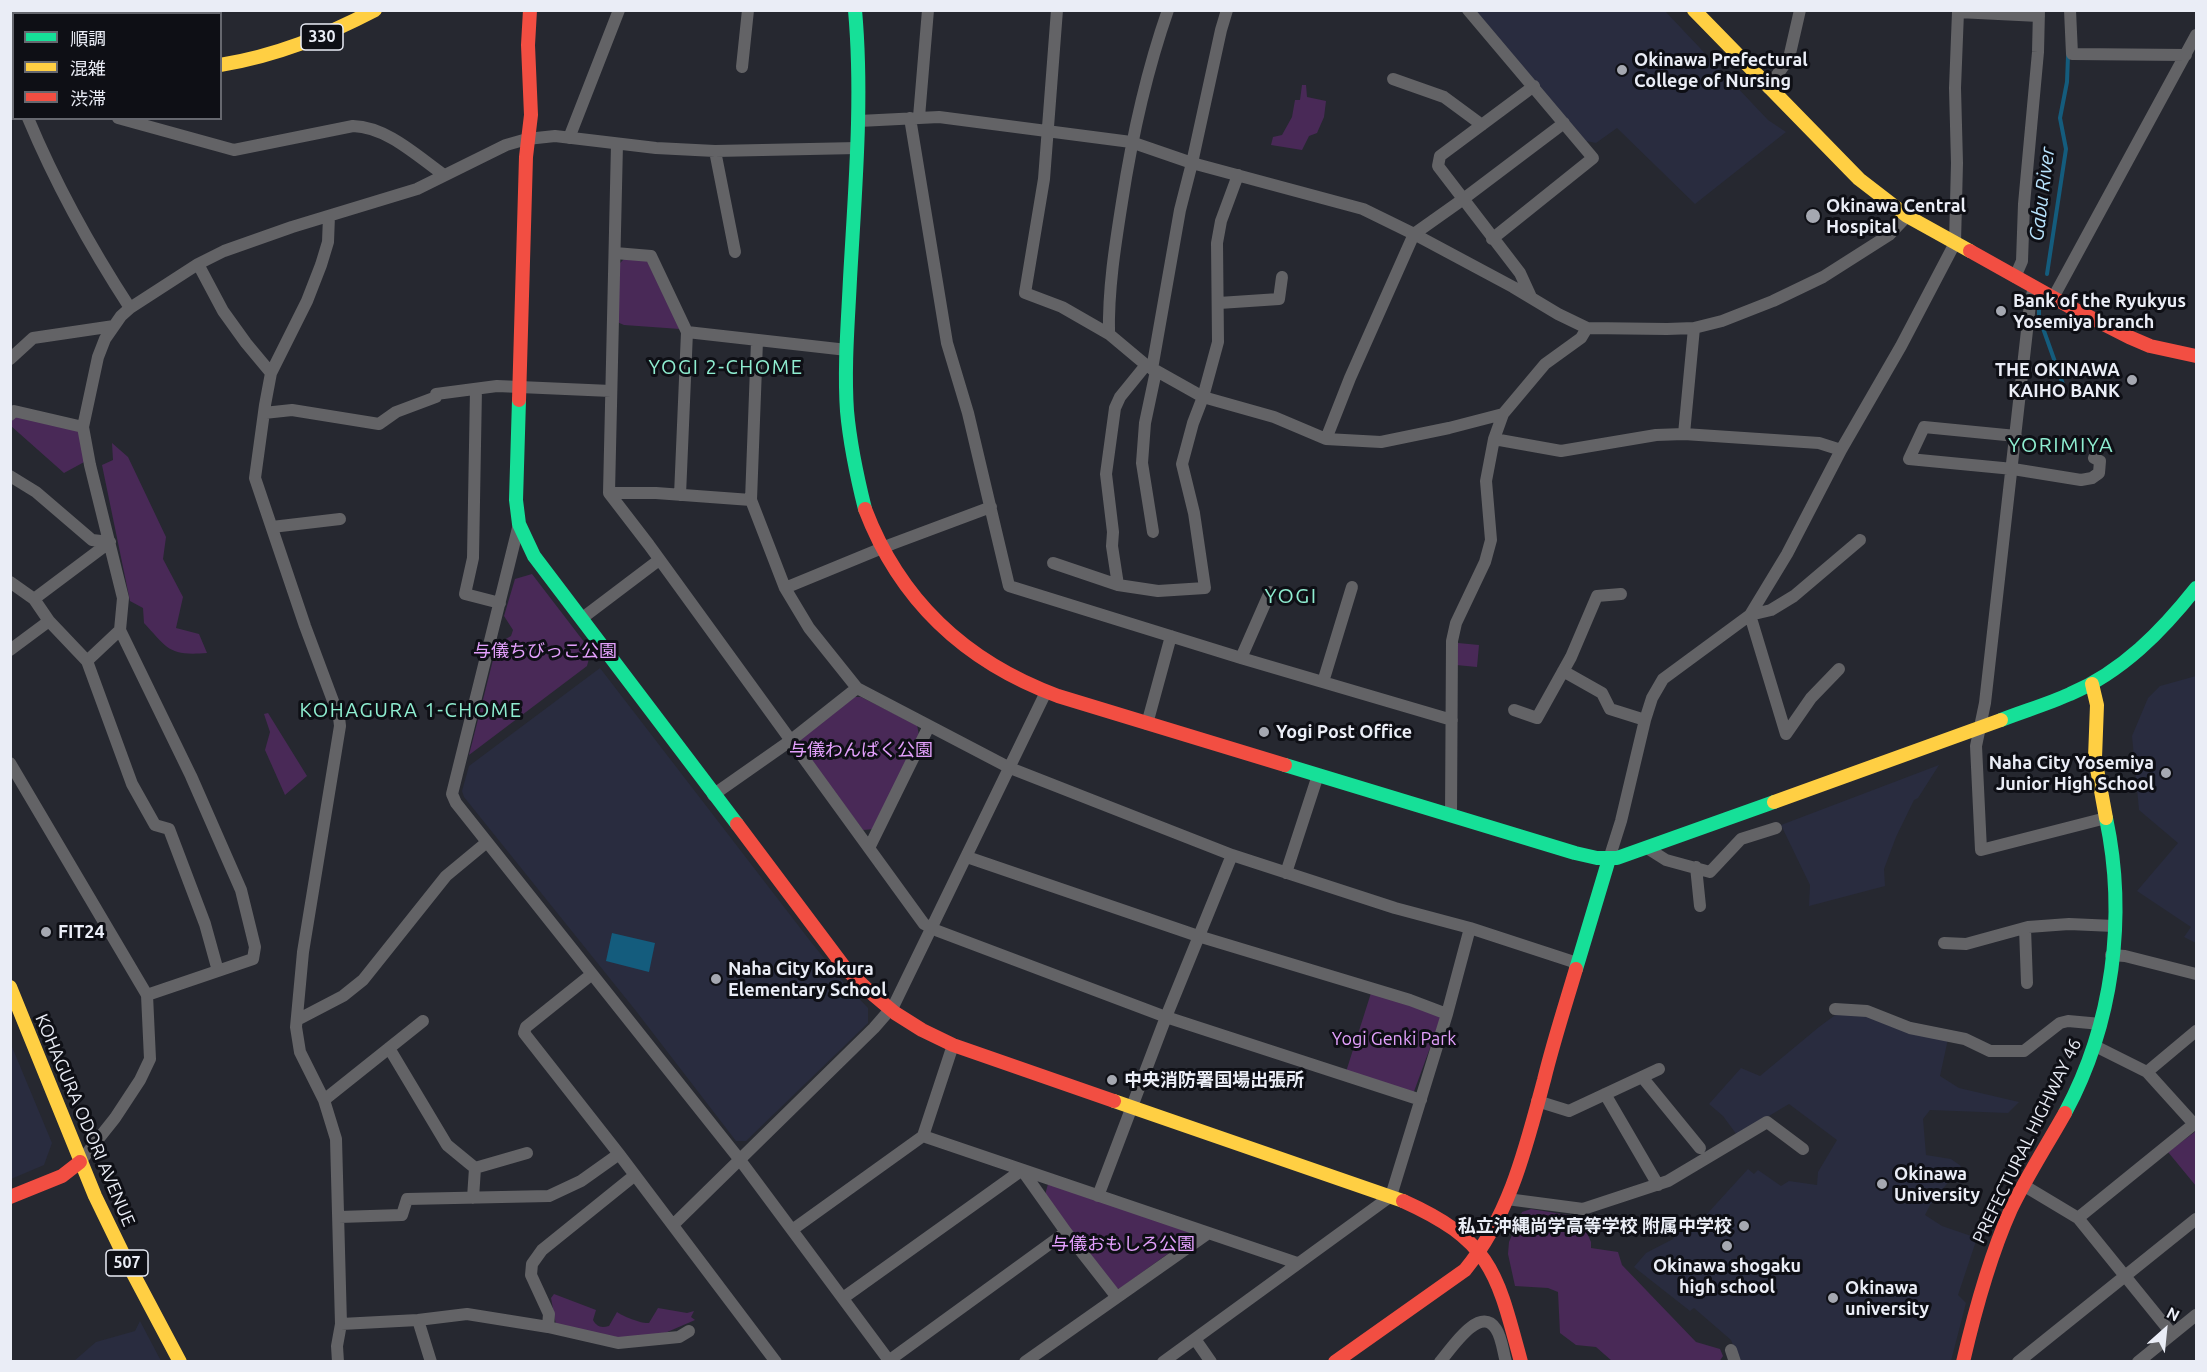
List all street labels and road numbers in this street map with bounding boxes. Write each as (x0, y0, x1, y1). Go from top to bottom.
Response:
road number: 330 (301, 24, 343, 50)
street label: KOHAGURA ODORI AVENUE (30, 1011, 140, 1229)
street label: PREFECTURAL HIGHWAY 46 (1968, 1035, 2086, 1247)
road number: 507 (106, 1250, 148, 1276)

